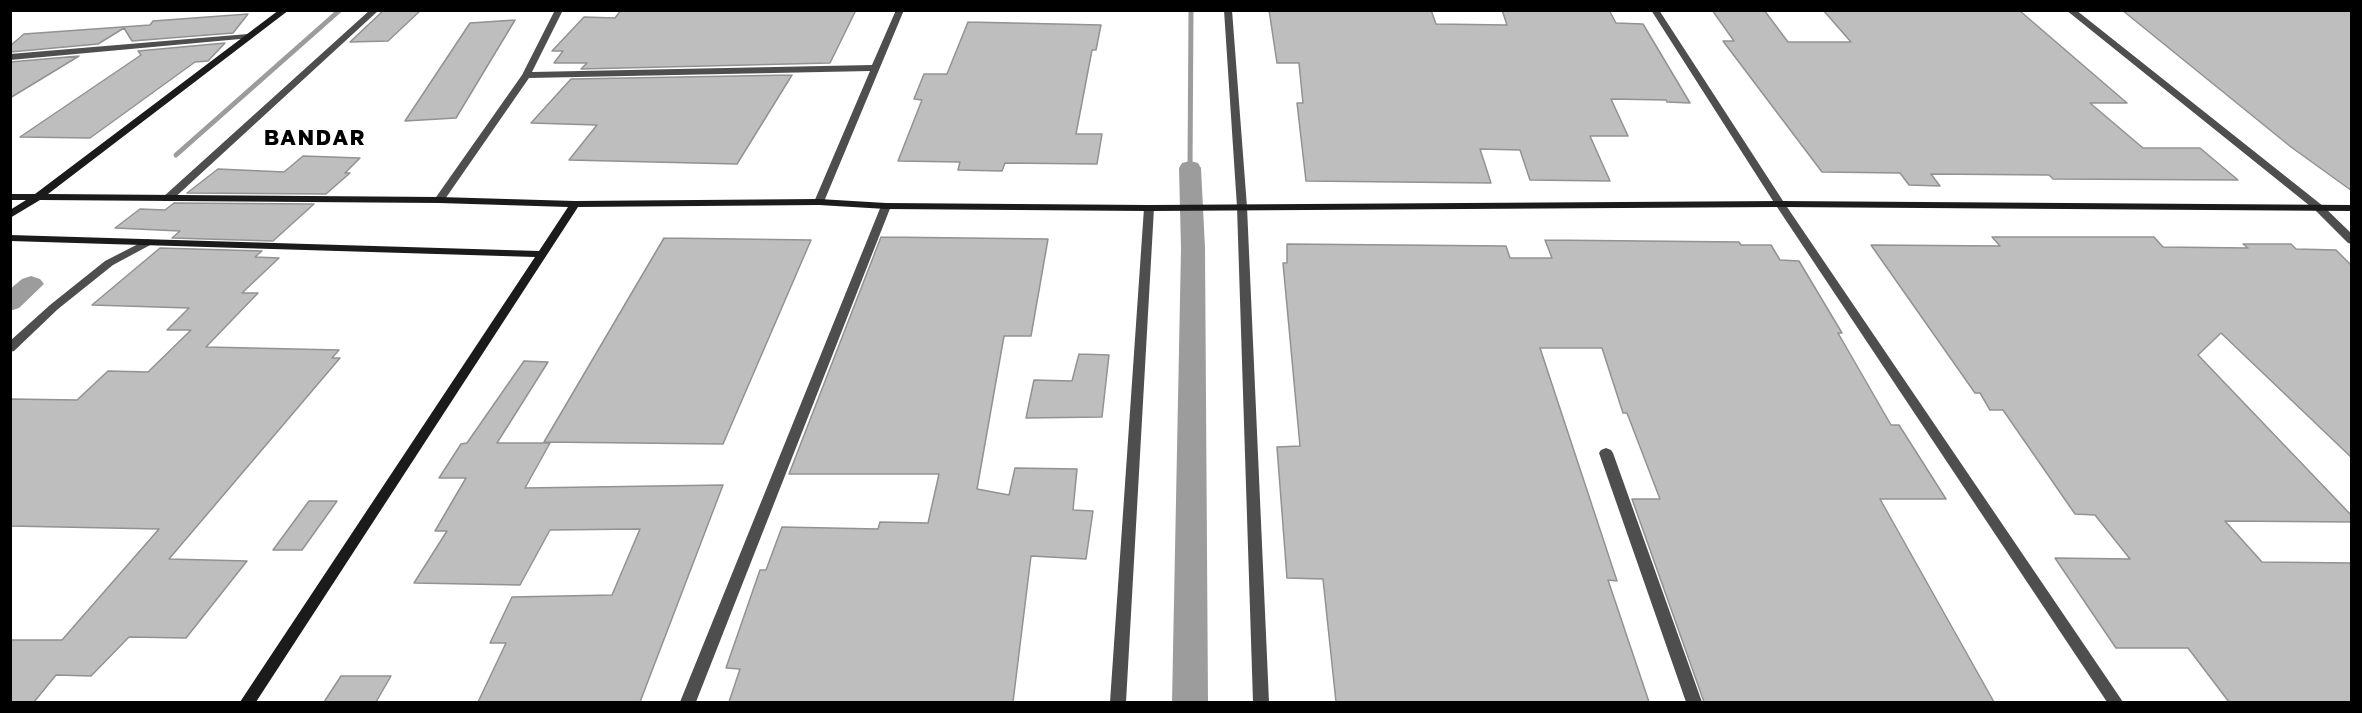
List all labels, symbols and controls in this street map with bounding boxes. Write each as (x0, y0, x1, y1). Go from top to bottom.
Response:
district label: BANDAR (264, 125, 366, 151)

